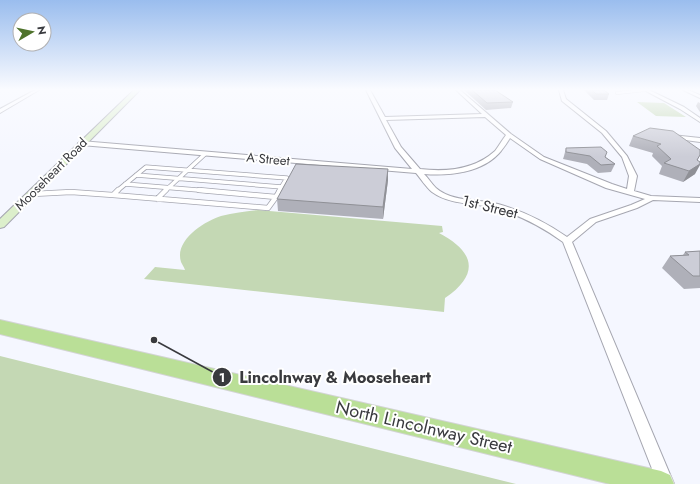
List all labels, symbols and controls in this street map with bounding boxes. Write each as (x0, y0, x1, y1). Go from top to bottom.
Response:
north arrow (12, 12, 52, 52)
text: N (33, 25, 50, 36)
street label: Mooseheart Road (10, 133, 92, 215)
street label: A Street (246, 148, 291, 170)
street label: 1st Street (460, 189, 521, 225)
callout: Lincolnway & Mooseheart (212, 363, 439, 391)
text: Lincolnway & Mooseheart (239, 366, 432, 389)
text: 1 (219, 369, 225, 387)
street label: North Lincolnway Street (333, 394, 515, 460)

